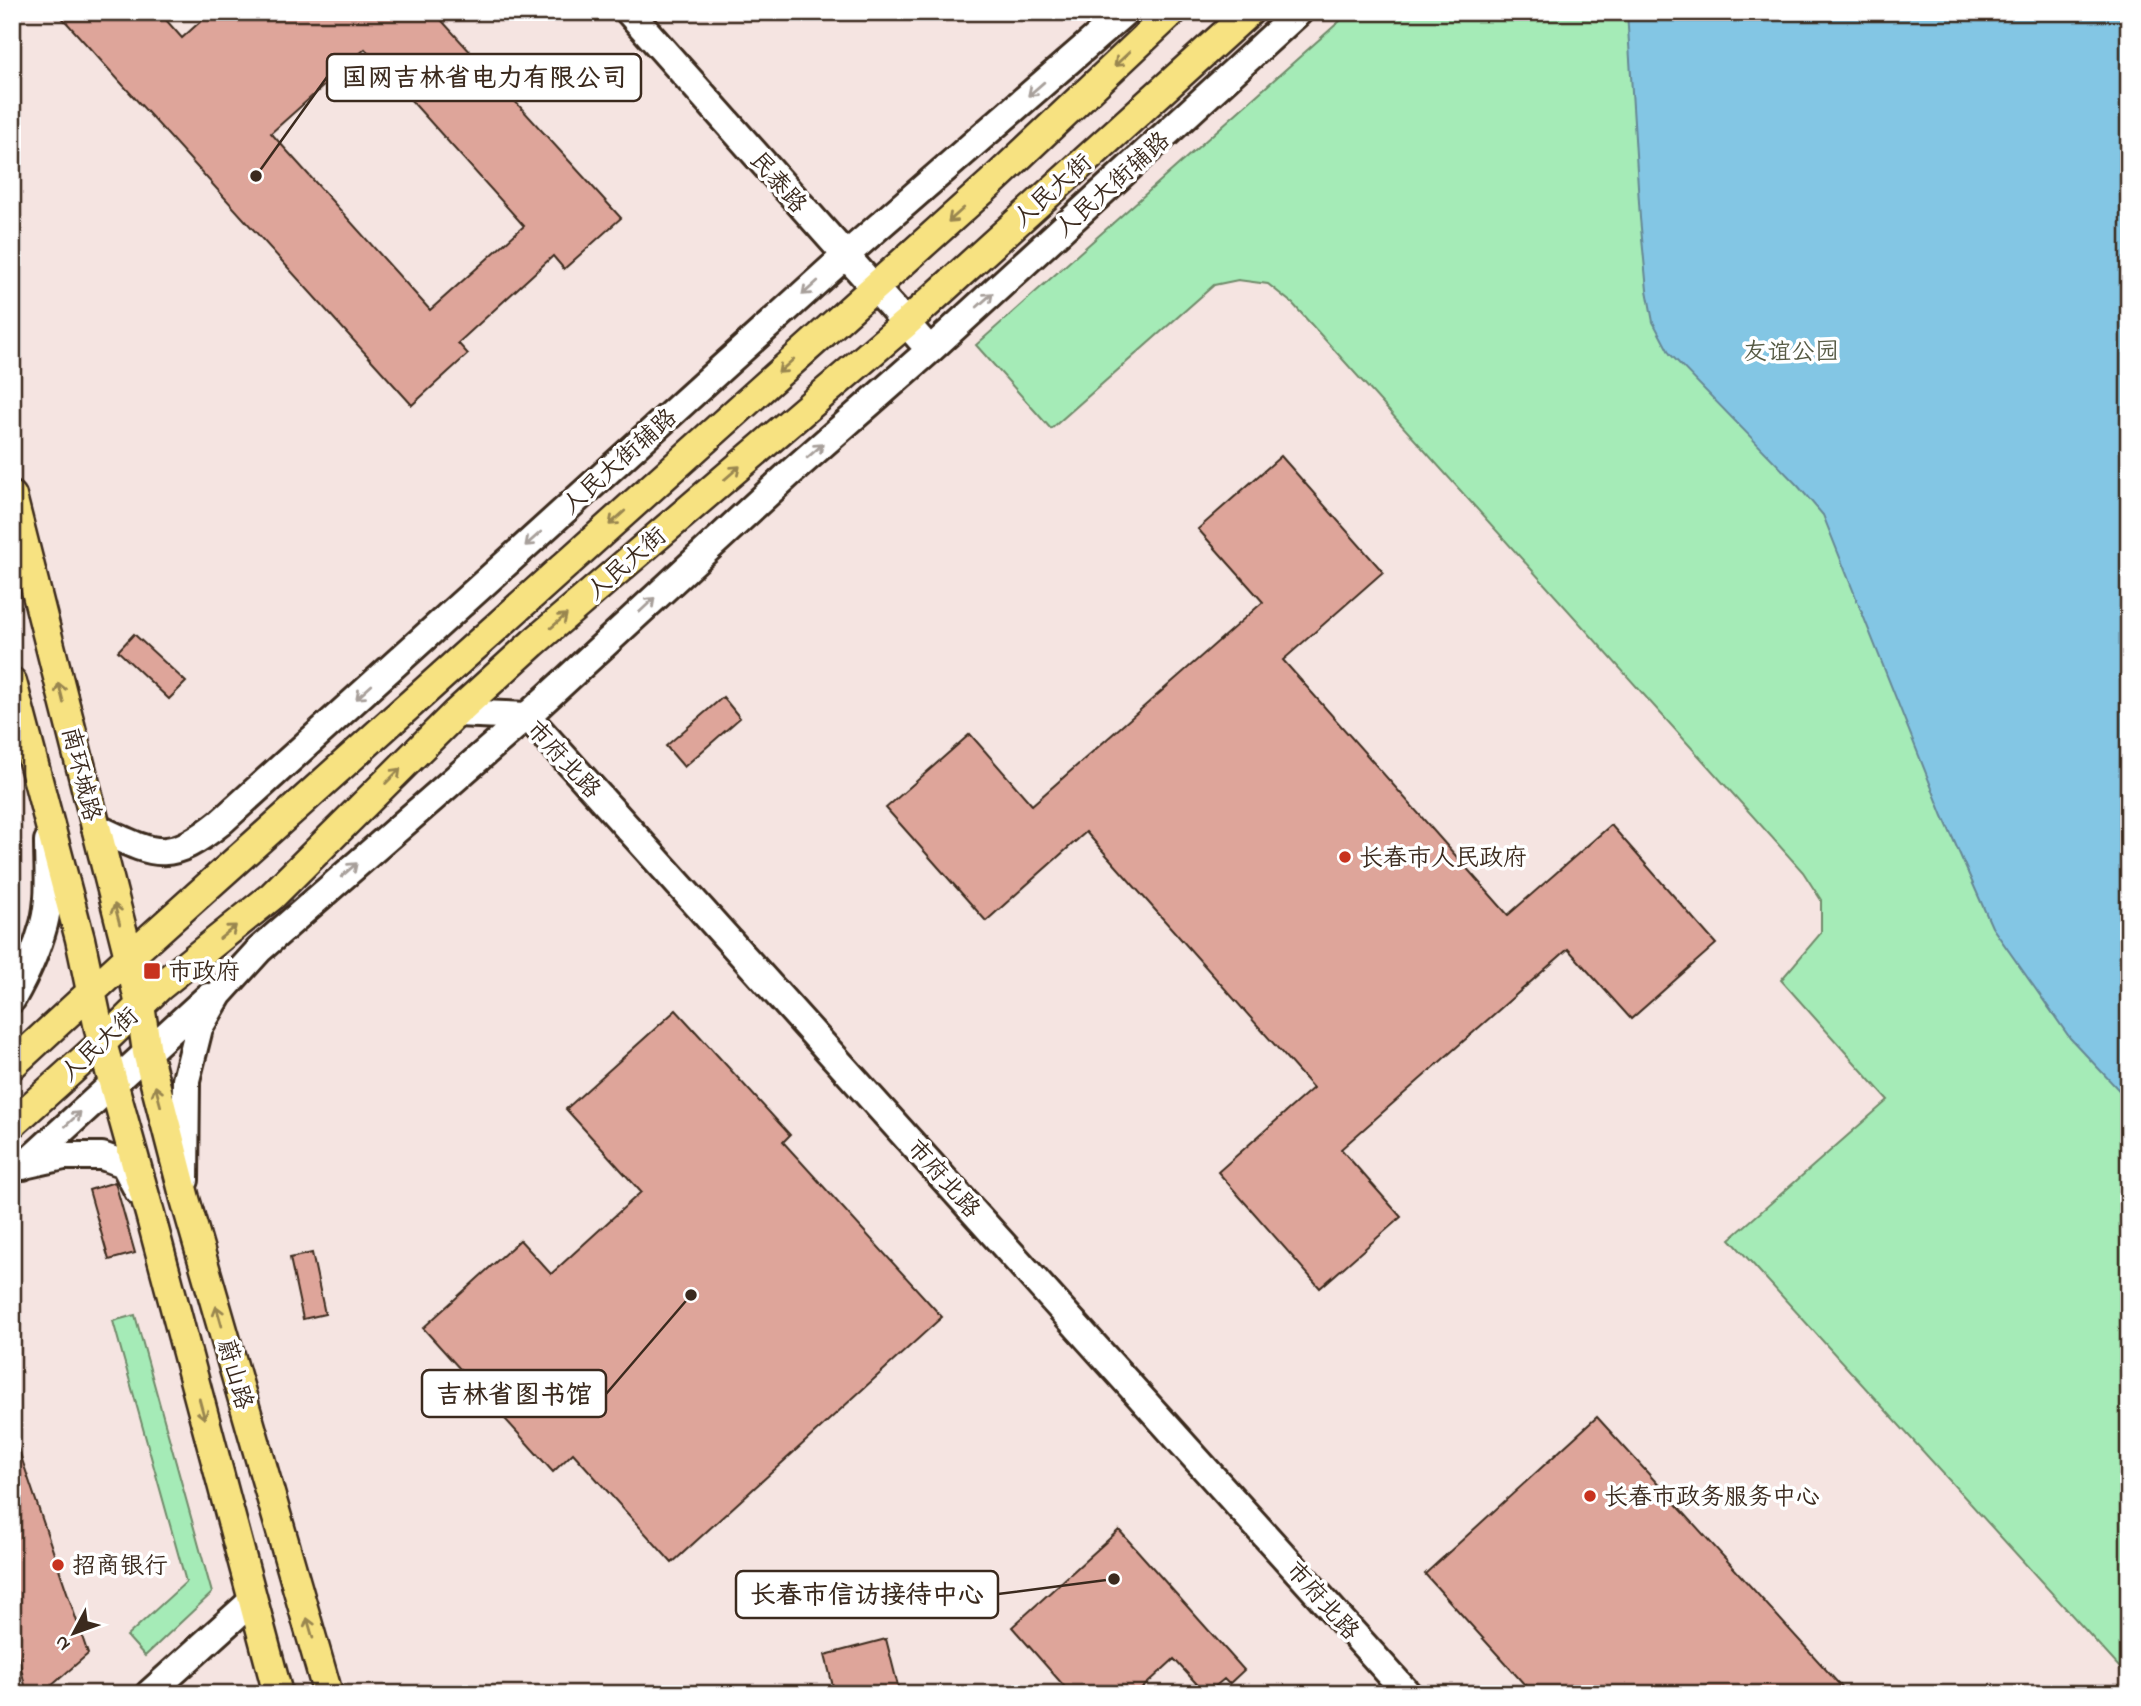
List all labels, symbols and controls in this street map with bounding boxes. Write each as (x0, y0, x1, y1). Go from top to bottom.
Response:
one-way arrow (1114, 51, 1131, 68)
callout: 国网吉林省电力有限公司 (327, 54, 641, 101)
text: 国网吉林省电力有限公司 (341, 61, 627, 99)
one-way arrow (1028, 81, 1046, 97)
street label: 人民大街辅路 (1049, 125, 1175, 243)
street label: 民泰路 (740, 145, 814, 222)
street label: 人民大街 (1007, 147, 1097, 233)
one-way arrow (948, 206, 965, 223)
one-way arrow (802, 279, 819, 296)
one-way arrow (976, 292, 994, 308)
park label: 友谊公园 (1743, 336, 1839, 371)
one-way arrow (778, 358, 796, 374)
street label: 人民大街辅路 (555, 402, 686, 524)
one-way arrow (806, 443, 824, 459)
one-way arrow (722, 465, 740, 481)
one-way arrow (608, 510, 626, 526)
street label: 人民大街 (580, 520, 675, 610)
one-way arrow (525, 531, 542, 548)
one-way arrow (638, 596, 655, 613)
one-way arrow (549, 613, 567, 629)
one-way arrow (54, 682, 68, 705)
one-way arrow (355, 684, 373, 700)
street label: 市府北路 (517, 714, 608, 808)
street label: 南环城路 (51, 724, 108, 825)
one-way arrow (384, 768, 401, 785)
place label: 长春市人民政府 (1359, 842, 1527, 877)
marker: 长春市人民政府 (1337, 849, 1353, 865)
one-way arrow (340, 862, 358, 878)
one-way arrow (110, 903, 123, 926)
one-way arrow (218, 925, 236, 940)
place label: 市政府 (168, 956, 240, 991)
marker: 市政府 (142, 961, 162, 981)
street label: 人民大街 (54, 1000, 148, 1091)
one-way arrow (151, 1085, 164, 1108)
one-way arrow (64, 1111, 81, 1128)
street label: 市府北路 (897, 1132, 987, 1227)
one-way arrow (212, 1305, 225, 1327)
street label: 蔚山路 (207, 1335, 260, 1414)
callout: 吉林省图书馆 (422, 1370, 606, 1417)
text: 吉林省图书馆 (436, 1378, 592, 1416)
one-way arrow (196, 1397, 209, 1420)
place label: 长春市政务服务中心 (1604, 1481, 1820, 1516)
marker: 长春市政务服务中心 (1582, 1488, 1598, 1504)
place label: 招商银行 (72, 1550, 168, 1585)
street label: 市府北路 (1276, 1554, 1366, 1649)
marker: 招商银行 (50, 1557, 66, 1573)
callout: 长春市信访接待中心 (736, 1571, 998, 1618)
text: 长春市信访接待中心 (750, 1578, 984, 1616)
north arrow (38, 1598, 108, 1668)
one-way arrow (303, 1617, 316, 1640)
text: N (49, 1629, 77, 1656)

